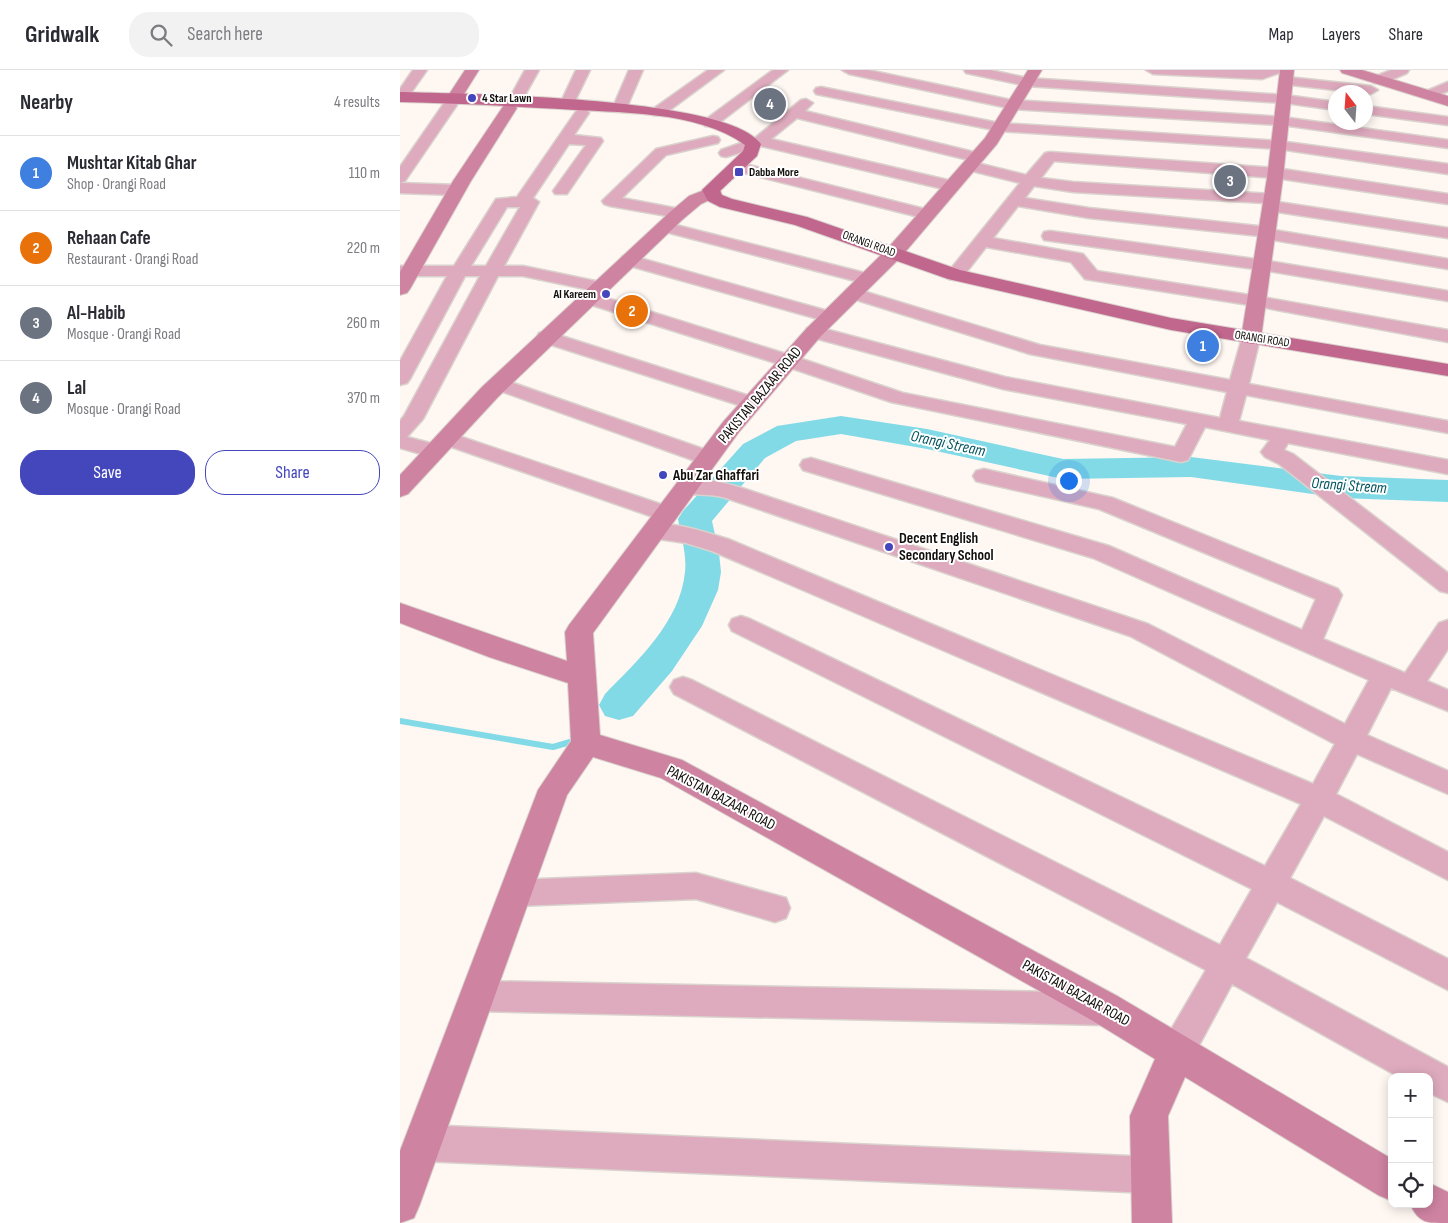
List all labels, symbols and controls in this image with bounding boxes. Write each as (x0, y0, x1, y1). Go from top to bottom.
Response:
search box (129, 12, 479, 57)
text: Gridwalk (25, 20, 99, 49)
icon: search (147, 21, 175, 49)
text: Search here (187, 23, 263, 46)
text: Map (1269, 24, 1294, 45)
text: Layers (1322, 24, 1361, 45)
text: Share (1389, 24, 1423, 45)
pin: 4 (754, 85, 786, 123)
north arrow (1328, 85, 1373, 130)
text: Nearby (20, 90, 73, 115)
place label: 4 Star Lawn (482, 91, 532, 106)
marker: 4 Star Lawn (466, 92, 478, 104)
text: 4 results (334, 93, 380, 112)
text: Mushtar Kitab Ghar (67, 152, 197, 175)
pin: 3 (1214, 162, 1246, 200)
text: 1 (33, 164, 39, 183)
text: 110 m (349, 164, 380, 183)
place label: Dabba More (749, 165, 799, 180)
marker: Dabba More (733, 166, 745, 178)
text: Shop · Orangi Road (67, 175, 166, 194)
text: Rehaan Cafe (67, 227, 151, 250)
street label: ORANGI ROAD (840, 227, 898, 261)
text: 2 (32, 239, 40, 258)
text: 220 m (347, 239, 380, 258)
text: Restaurant · Orangi Road (67, 250, 198, 269)
place label: Al Kareem (552, 287, 596, 302)
marker: Al Kareem (600, 288, 612, 300)
pin: 2 (616, 292, 648, 330)
text: Al-Habib (67, 302, 126, 325)
text: 3 (32, 314, 40, 333)
text: 260 m (346, 314, 380, 333)
text: Mosque · Orangi Road (67, 325, 181, 344)
pin: 1 (1187, 327, 1219, 365)
street label: ORANGI ROAD (1234, 327, 1291, 351)
street label: PAKISTAN BAZAAR ROAD (714, 343, 806, 447)
text: Lal (67, 377, 86, 400)
text: 4 (32, 389, 40, 408)
text: 370 m (347, 389, 380, 408)
text: Mosque · Orangi Road (67, 400, 181, 419)
water label: Orangi Stream (909, 427, 987, 461)
button: Save (20, 450, 195, 495)
button: Share (205, 450, 380, 495)
place label: Abu Zar Ghaffari (672, 466, 759, 485)
your location (1056, 468, 1082, 494)
marker: Abu Zar Ghaffari (657, 469, 669, 481)
water label: Orangi Stream (1311, 474, 1387, 498)
place label: Decent English Secondary School (899, 529, 994, 565)
marker: Decent English Secondary School (883, 541, 895, 553)
street label: PAKISTAN BAZAAR ROAD (663, 761, 779, 835)
street label: PAKISTAN BAZAAR ROAD (1019, 956, 1133, 1030)
map controls (1388, 1073, 1433, 1208)
button: + (1388, 1073, 1433, 1118)
button: − (1388, 1118, 1433, 1163)
button: locate (1388, 1163, 1433, 1208)

